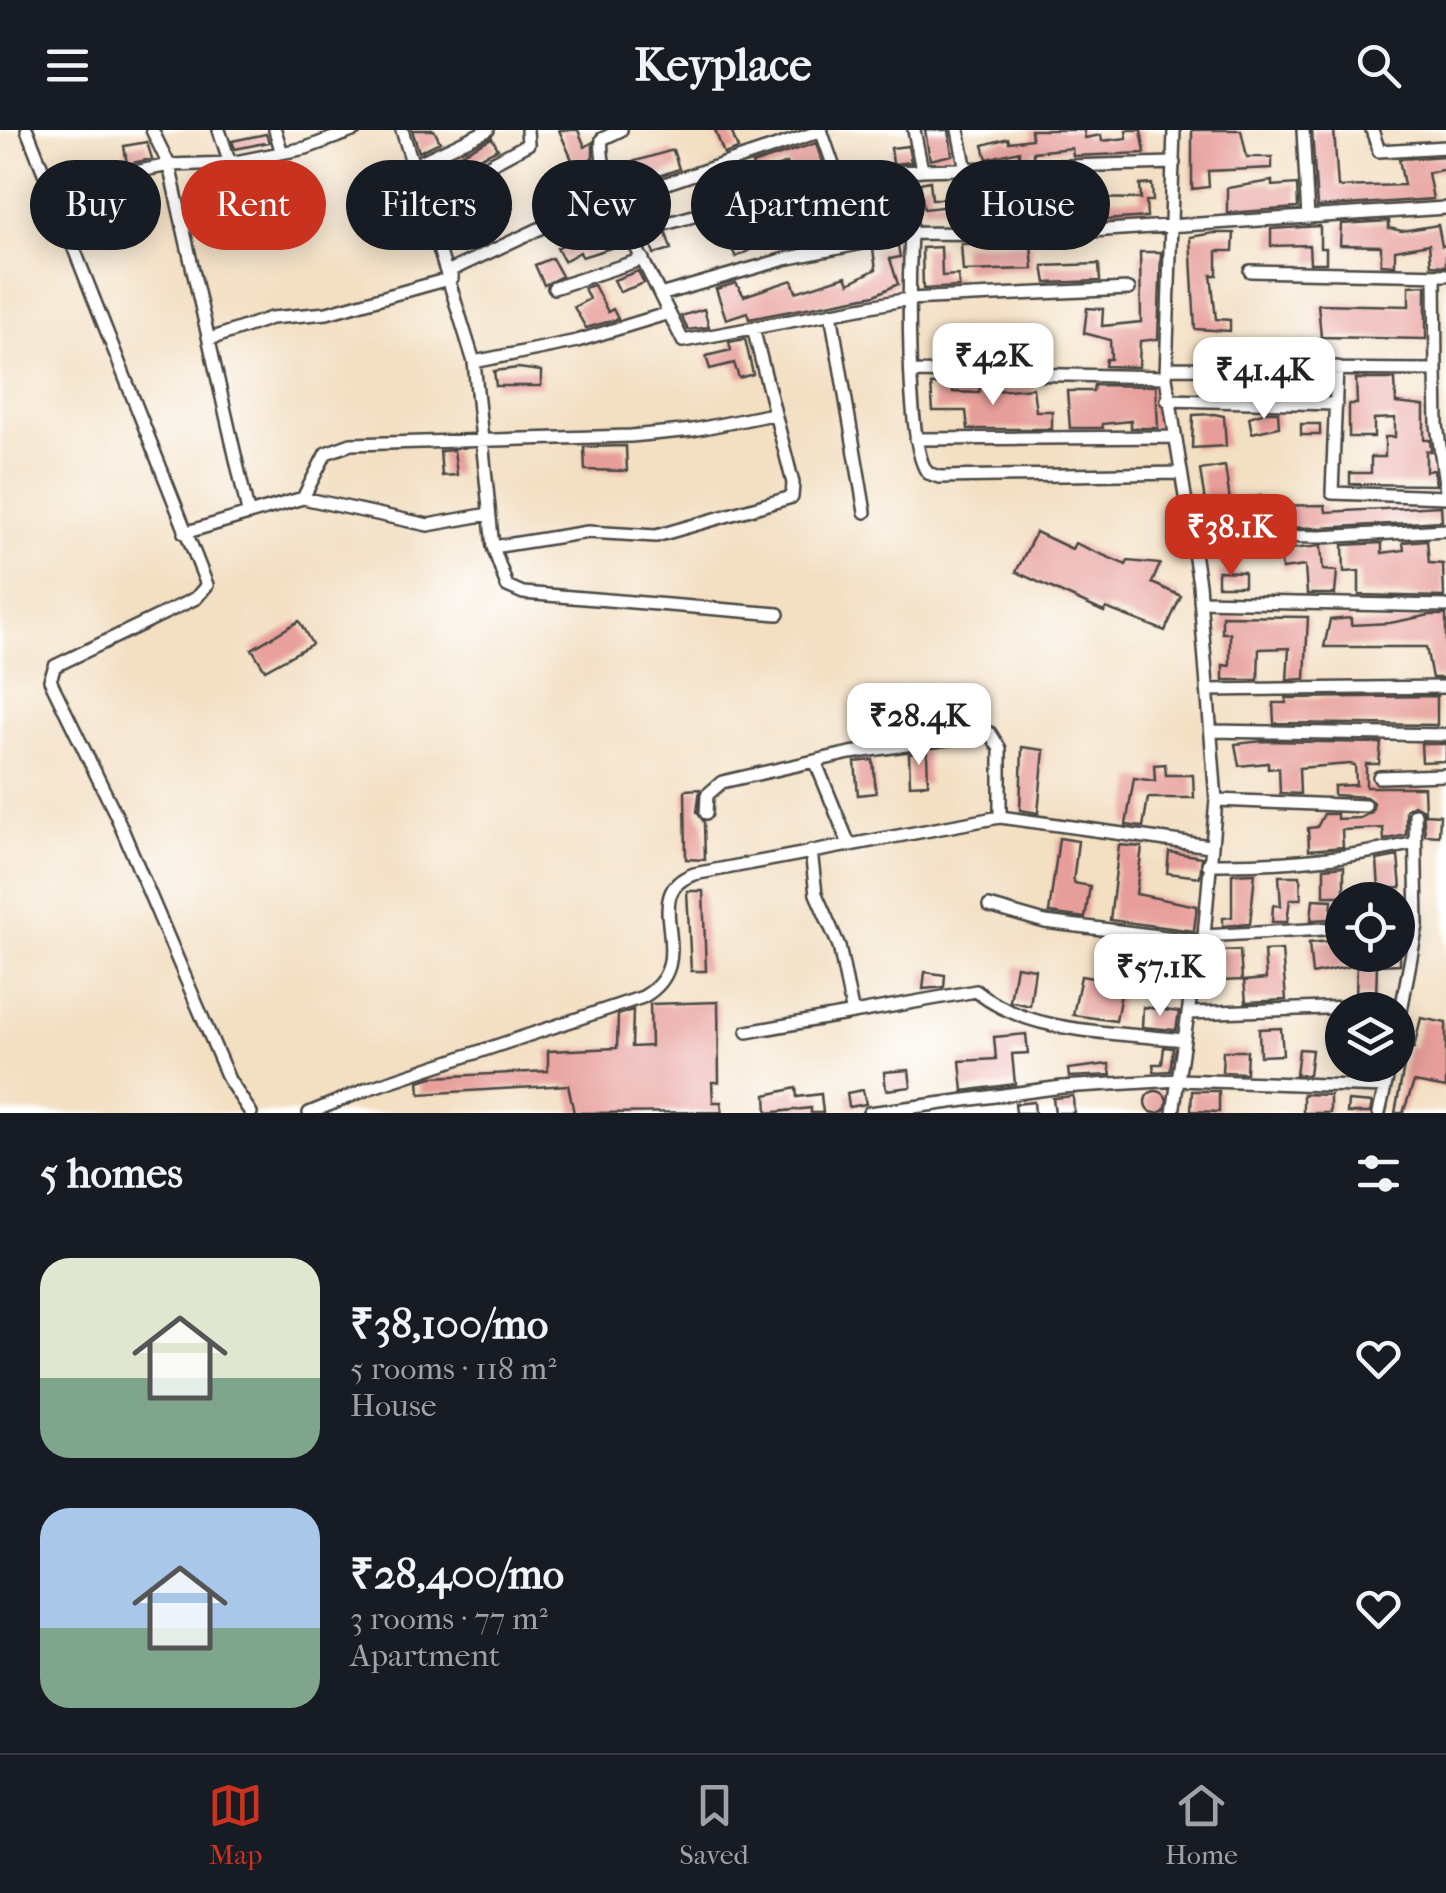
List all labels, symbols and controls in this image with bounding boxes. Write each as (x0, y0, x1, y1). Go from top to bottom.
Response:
icon: menu (40, 38, 95, 93)
icon: search (1351, 38, 1406, 93)
text: Keyplace (635, 39, 811, 92)
chip: Buy (30, 160, 161, 250)
chip: Rent (181, 160, 326, 250)
chip: Filters (346, 160, 512, 250)
chip: New (532, 160, 671, 250)
chip: Apartment (691, 160, 925, 250)
chip: House (945, 160, 1110, 250)
pin: ₹42K (934, 323, 1052, 408)
text: ₹42K (955, 337, 1031, 374)
pin: ₹41.4K (1183, 337, 1345, 422)
text: ₹41.4K (1215, 351, 1313, 388)
pin: ₹38.1K (1150, 494, 1312, 579)
text: ₹38.1K (1187, 508, 1275, 545)
pin: ₹28.4K (838, 683, 1000, 768)
text: ₹28.4K (869, 697, 969, 734)
map controls (1325, 882, 1415, 1082)
button: locate (1325, 882, 1415, 972)
pin: ₹57.1K (1079, 934, 1241, 1019)
text: ₹57.1K (1116, 948, 1204, 985)
button: layers (1325, 992, 1415, 1082)
icon: filters (1351, 1146, 1406, 1201)
text: 5 homes (40, 1149, 183, 1198)
icon: home (120, 1298, 240, 1418)
text: ₹38,100/mo (350, 1300, 548, 1349)
icon: heart (1351, 1331, 1406, 1386)
text: 5 rooms · 118 m² (350, 1350, 556, 1387)
text: House (350, 1387, 437, 1424)
icon: home (120, 1548, 240, 1668)
text: ₹28,400/mo (350, 1550, 564, 1599)
icon: heart (1351, 1581, 1406, 1636)
text: 3 rooms · 77 m² (350, 1600, 548, 1637)
text: Apartment (350, 1637, 500, 1674)
tab: Map (208, 1778, 263, 1871)
tab: Saved (679, 1778, 749, 1871)
tab: Home (1165, 1778, 1238, 1871)

